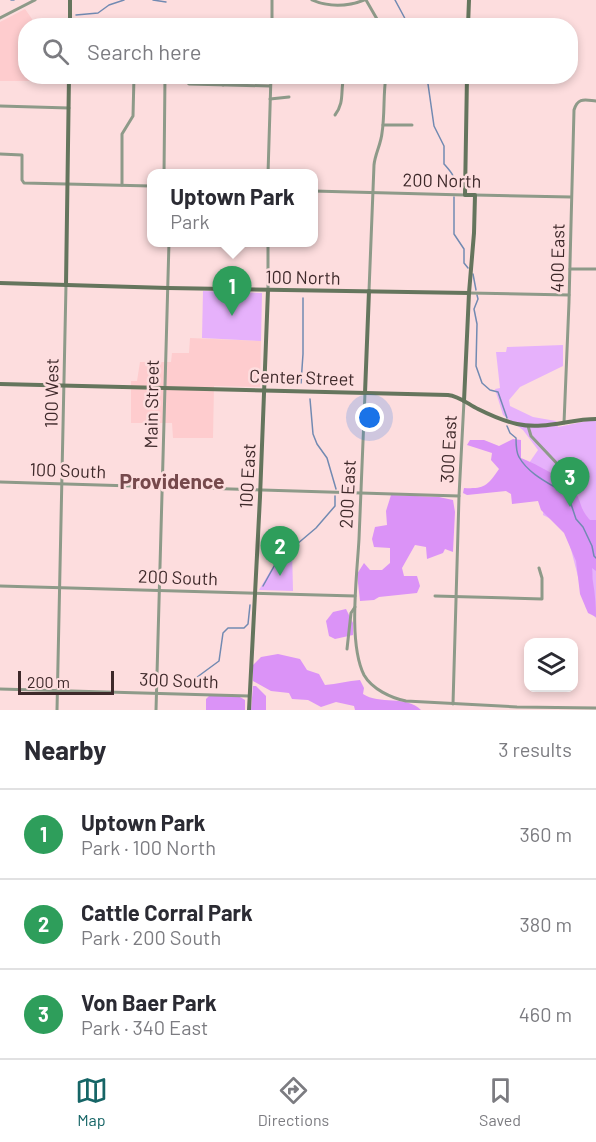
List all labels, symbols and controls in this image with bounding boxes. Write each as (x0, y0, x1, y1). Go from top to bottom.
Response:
search box (18, 18, 578, 84)
icon: search (39, 35, 72, 68)
text: Search here (87, 38, 201, 64)
street label: 200 North (403, 168, 481, 192)
popup (147, 169, 318, 247)
text: Uptown Park (170, 183, 295, 209)
text: Park (170, 209, 210, 233)
street label: 400 East (545, 223, 569, 293)
street label: 100 North (265, 265, 341, 289)
pin: 1 (212, 266, 252, 316)
street label: 100 West (39, 358, 63, 428)
street label: Main Street (139, 359, 163, 449)
street label: Center Street (249, 364, 355, 390)
your location (355, 403, 384, 432)
street label: 300 East (435, 414, 461, 484)
street label: 100 East (234, 443, 260, 509)
street label: 100 South (29, 458, 107, 482)
pin: 3 (550, 458, 590, 507)
street label: 200 East (334, 459, 360, 529)
district label: Providence (119, 468, 225, 493)
pin: 2 (260, 526, 300, 576)
street label: 200 South (138, 565, 218, 589)
map controls (524, 638, 578, 692)
button: layers (524, 638, 578, 692)
scale bar (18, 668, 114, 696)
street label: 300 South (139, 668, 219, 692)
text: 200 m (27, 672, 70, 691)
text: Nearby (24, 734, 106, 765)
text: 3 results (498, 737, 572, 761)
text: Uptown Park (81, 809, 206, 835)
text: 1 (40, 822, 47, 846)
text: 360 m (520, 822, 572, 846)
text: Park · 100 North (81, 835, 216, 859)
text: Cattle Corral Park (81, 899, 253, 925)
text: 2 (38, 912, 49, 936)
text: 380 m (519, 912, 572, 936)
text: Park · 200 South (81, 925, 221, 949)
text: Von Baer Park (81, 989, 217, 1015)
text: 3 (38, 1002, 49, 1026)
text: 460 m (519, 1002, 572, 1026)
text: Park · 340 East (81, 1015, 208, 1039)
tab: Map (75, 1074, 108, 1129)
tab: Directions (258, 1074, 329, 1129)
tab: Saved (479, 1074, 521, 1129)

